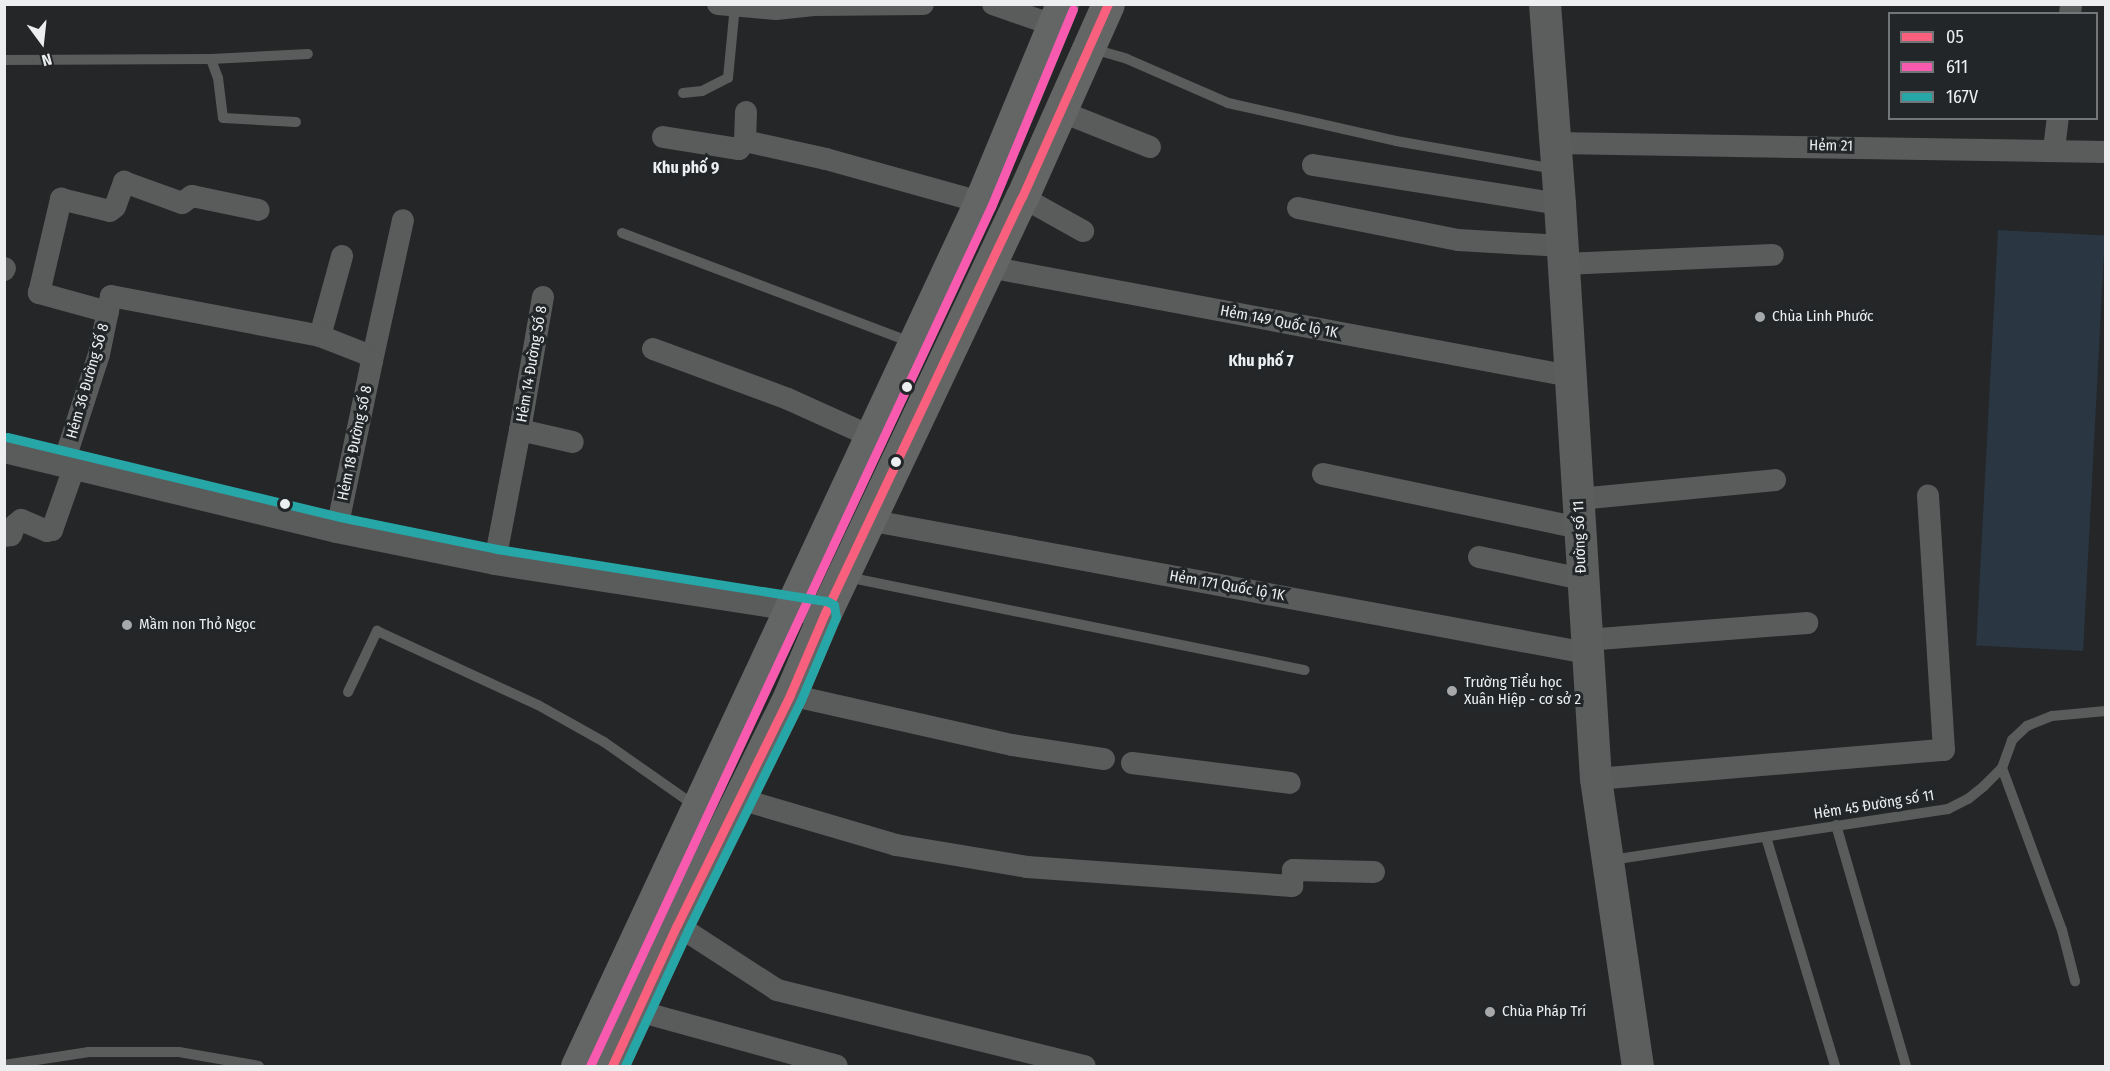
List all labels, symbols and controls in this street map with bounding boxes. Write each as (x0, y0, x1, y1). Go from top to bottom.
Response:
north arrow (12, 12, 72, 72)
legend (1888, 12, 2098, 120)
text: 05 (1946, 26, 1964, 48)
text: N (40, 49, 54, 70)
text: 611 (1946, 56, 1968, 78)
text: 167V (1946, 86, 1978, 108)
street label: Hẻm 21 (1809, 137, 1853, 155)
district label: Khu phố 9 (653, 158, 719, 178)
street label: Hẻm 149 Quốc lộ 1K (1219, 302, 1339, 342)
street label: Hẻm 14 Đường Số 8 (513, 304, 551, 424)
place label: Chùa Linh Phước (1772, 308, 1874, 326)
marker: Chùa Linh Phước (1753, 310, 1767, 324)
street label: Hẻm 36 Đường Số 8 (63, 321, 113, 441)
district label: Khu phố 7 (1228, 351, 1294, 371)
unlabelled marker (901, 381, 913, 393)
street label: Hẻm 18 Đường số 8 (334, 384, 376, 502)
unlabelled marker (890, 456, 902, 468)
unlabelled marker (279, 498, 291, 510)
street label: Đường số 11 (1570, 500, 1590, 574)
street label: Hẻm 171 Quốc lộ 1K (1168, 567, 1286, 605)
place label: Mầm non Thỏ Ngọc (139, 616, 256, 634)
marker: Mầm non Thỏ Ngọc (120, 618, 134, 632)
place label: Trường Tiểu học Xuân Hiệp - cơ sở 2 (1464, 673, 1581, 708)
marker: Trường Tiểu học Xuân Hiệp - cơ sở 2 (1445, 684, 1459, 698)
street label: Hẻm 45 Đường số 11 (1812, 787, 1936, 823)
place label: Chùa Pháp Trí (1502, 1003, 1586, 1021)
marker: Chùa Pháp Trí (1483, 1005, 1497, 1019)

